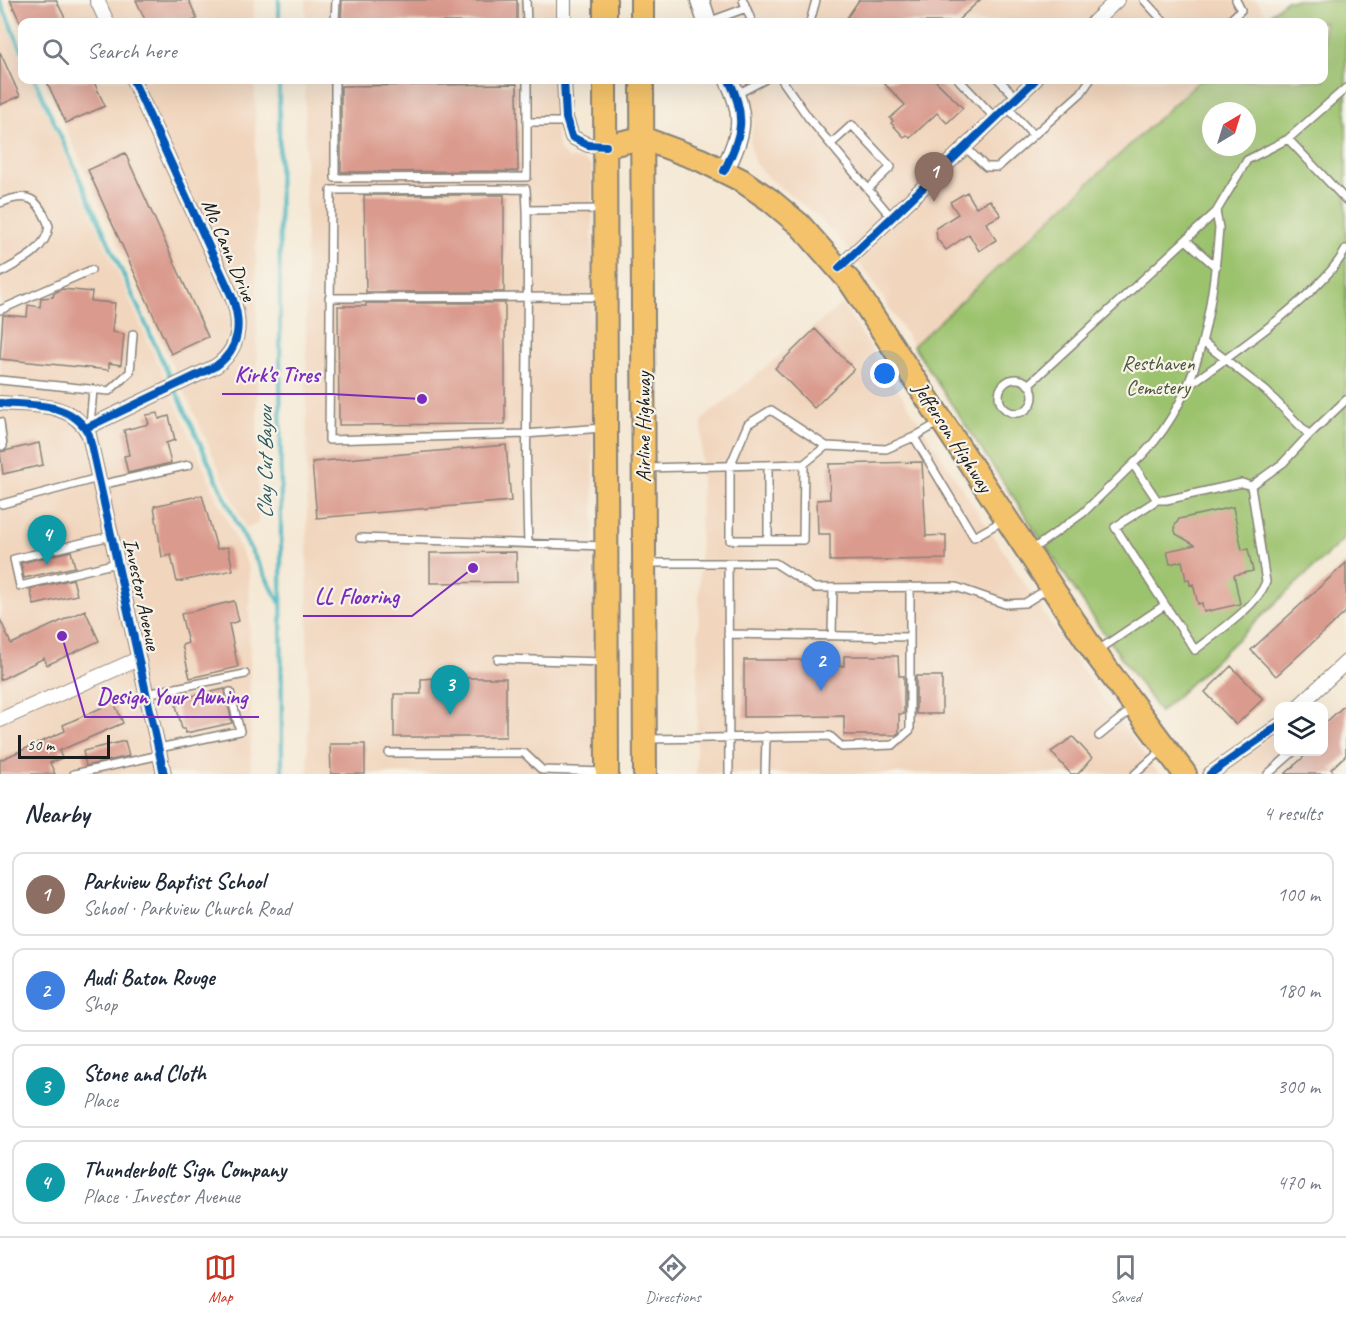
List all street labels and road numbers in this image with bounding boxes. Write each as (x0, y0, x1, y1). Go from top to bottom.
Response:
street label: Mc Cann Drive (196, 195, 263, 306)
street label: Airline Highway (630, 370, 656, 482)
street label: Jefferson Highway (907, 376, 999, 499)
street label: Investor Avenue (117, 536, 167, 653)

